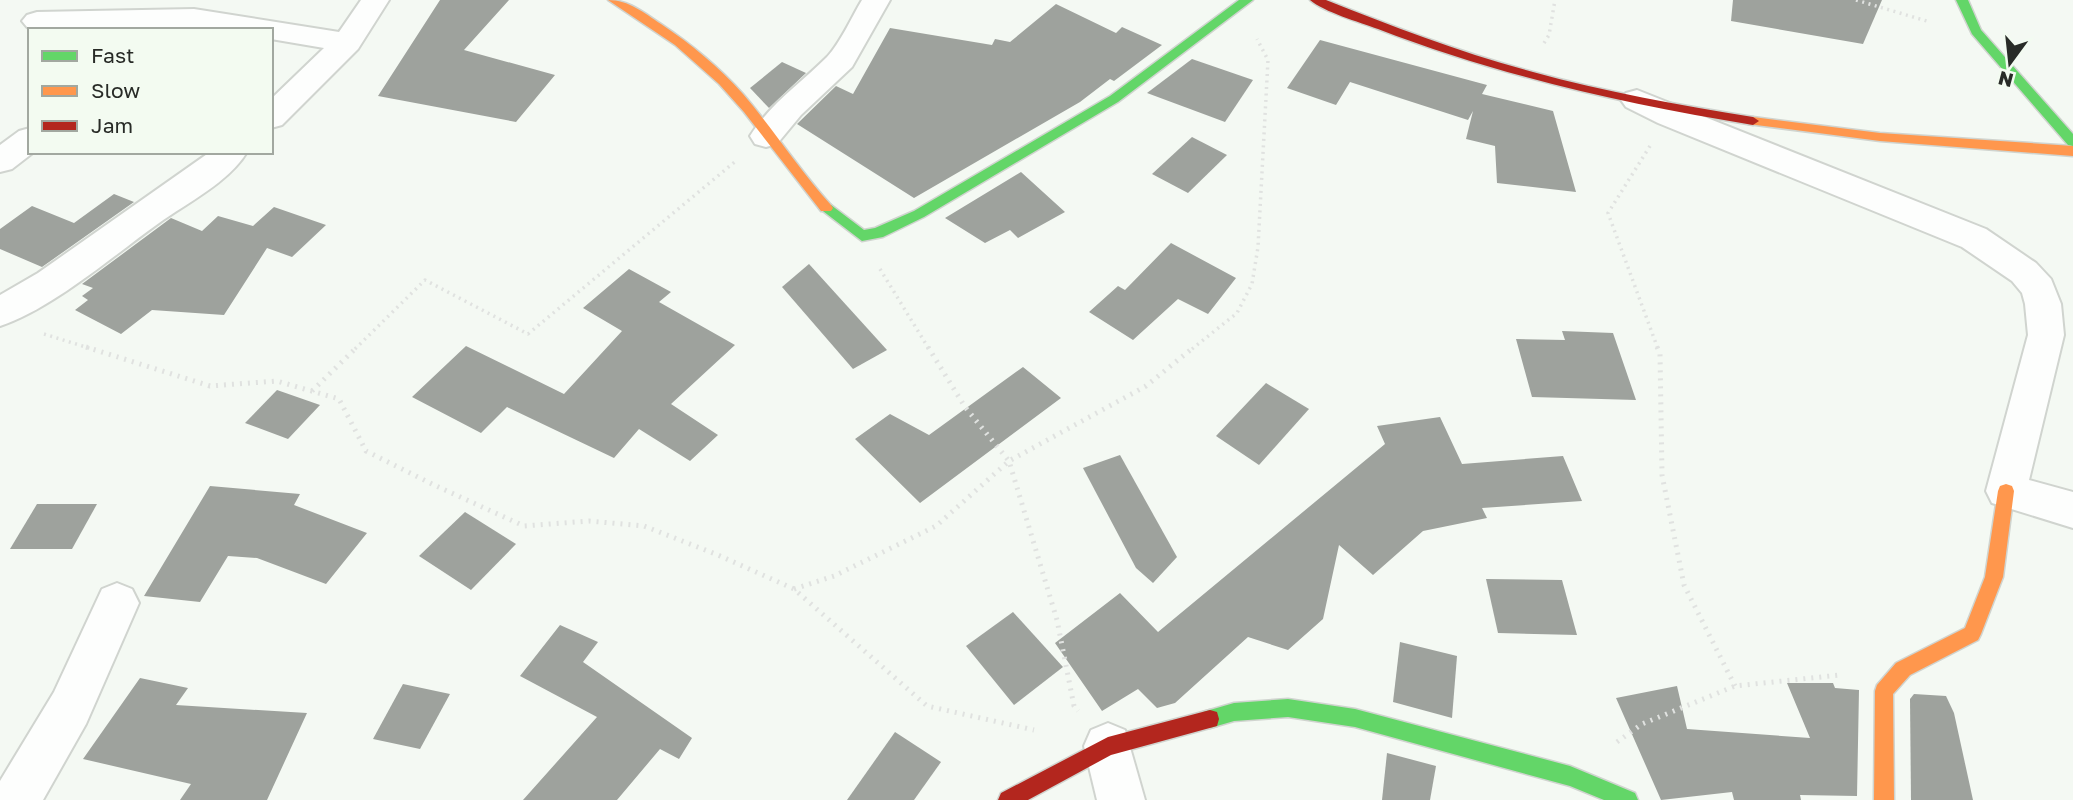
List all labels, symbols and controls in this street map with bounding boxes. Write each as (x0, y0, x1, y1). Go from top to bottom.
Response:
legend (28, 28, 273, 154)
north arrow (1975, 28, 2045, 98)
text: Fast (91, 42, 134, 68)
text: N (1996, 67, 2015, 93)
text: Slow (91, 77, 140, 103)
text: Jam (91, 112, 133, 138)

